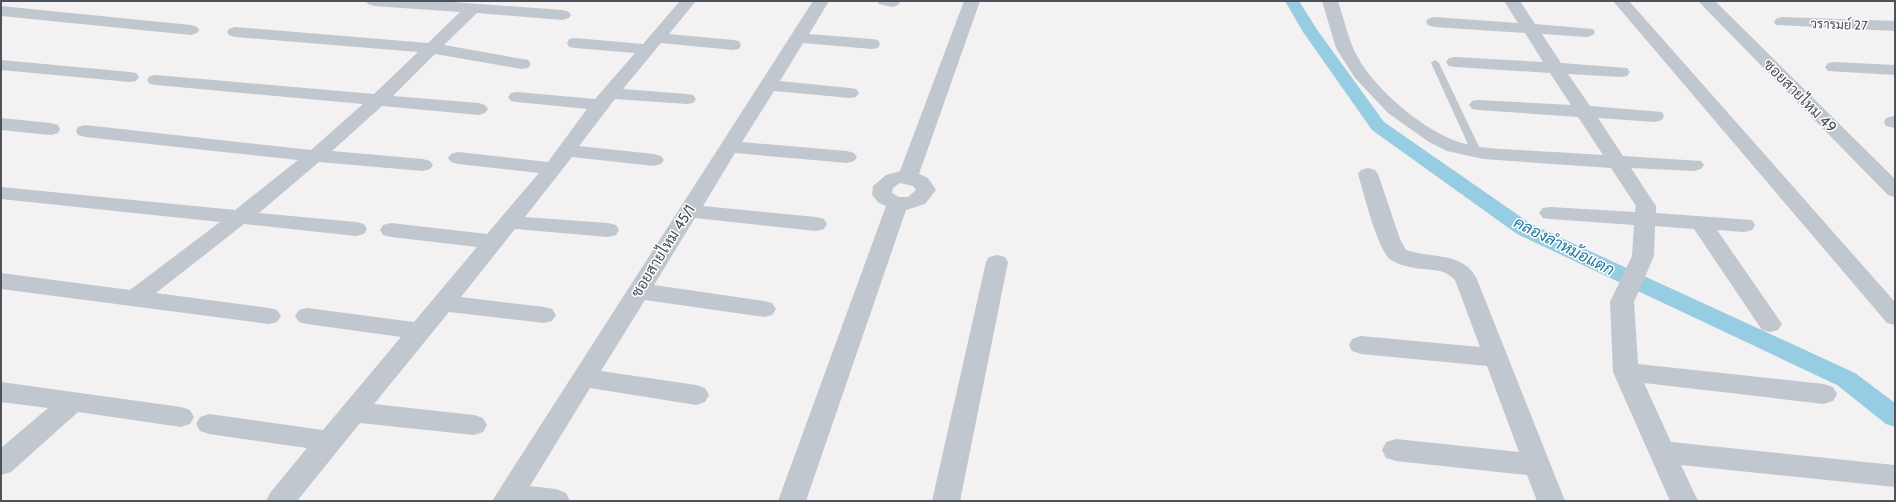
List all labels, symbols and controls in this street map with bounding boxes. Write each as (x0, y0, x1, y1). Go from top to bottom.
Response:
street label: วรารมย์ 27 (1810, 14, 1868, 33)
street label: ซอยสายไหม 49 (1760, 55, 1841, 136)
street label: ซอยสายไหม 45/1 (627, 201, 699, 301)
water label: คลองลำหม้อแตก (1511, 211, 1618, 279)

